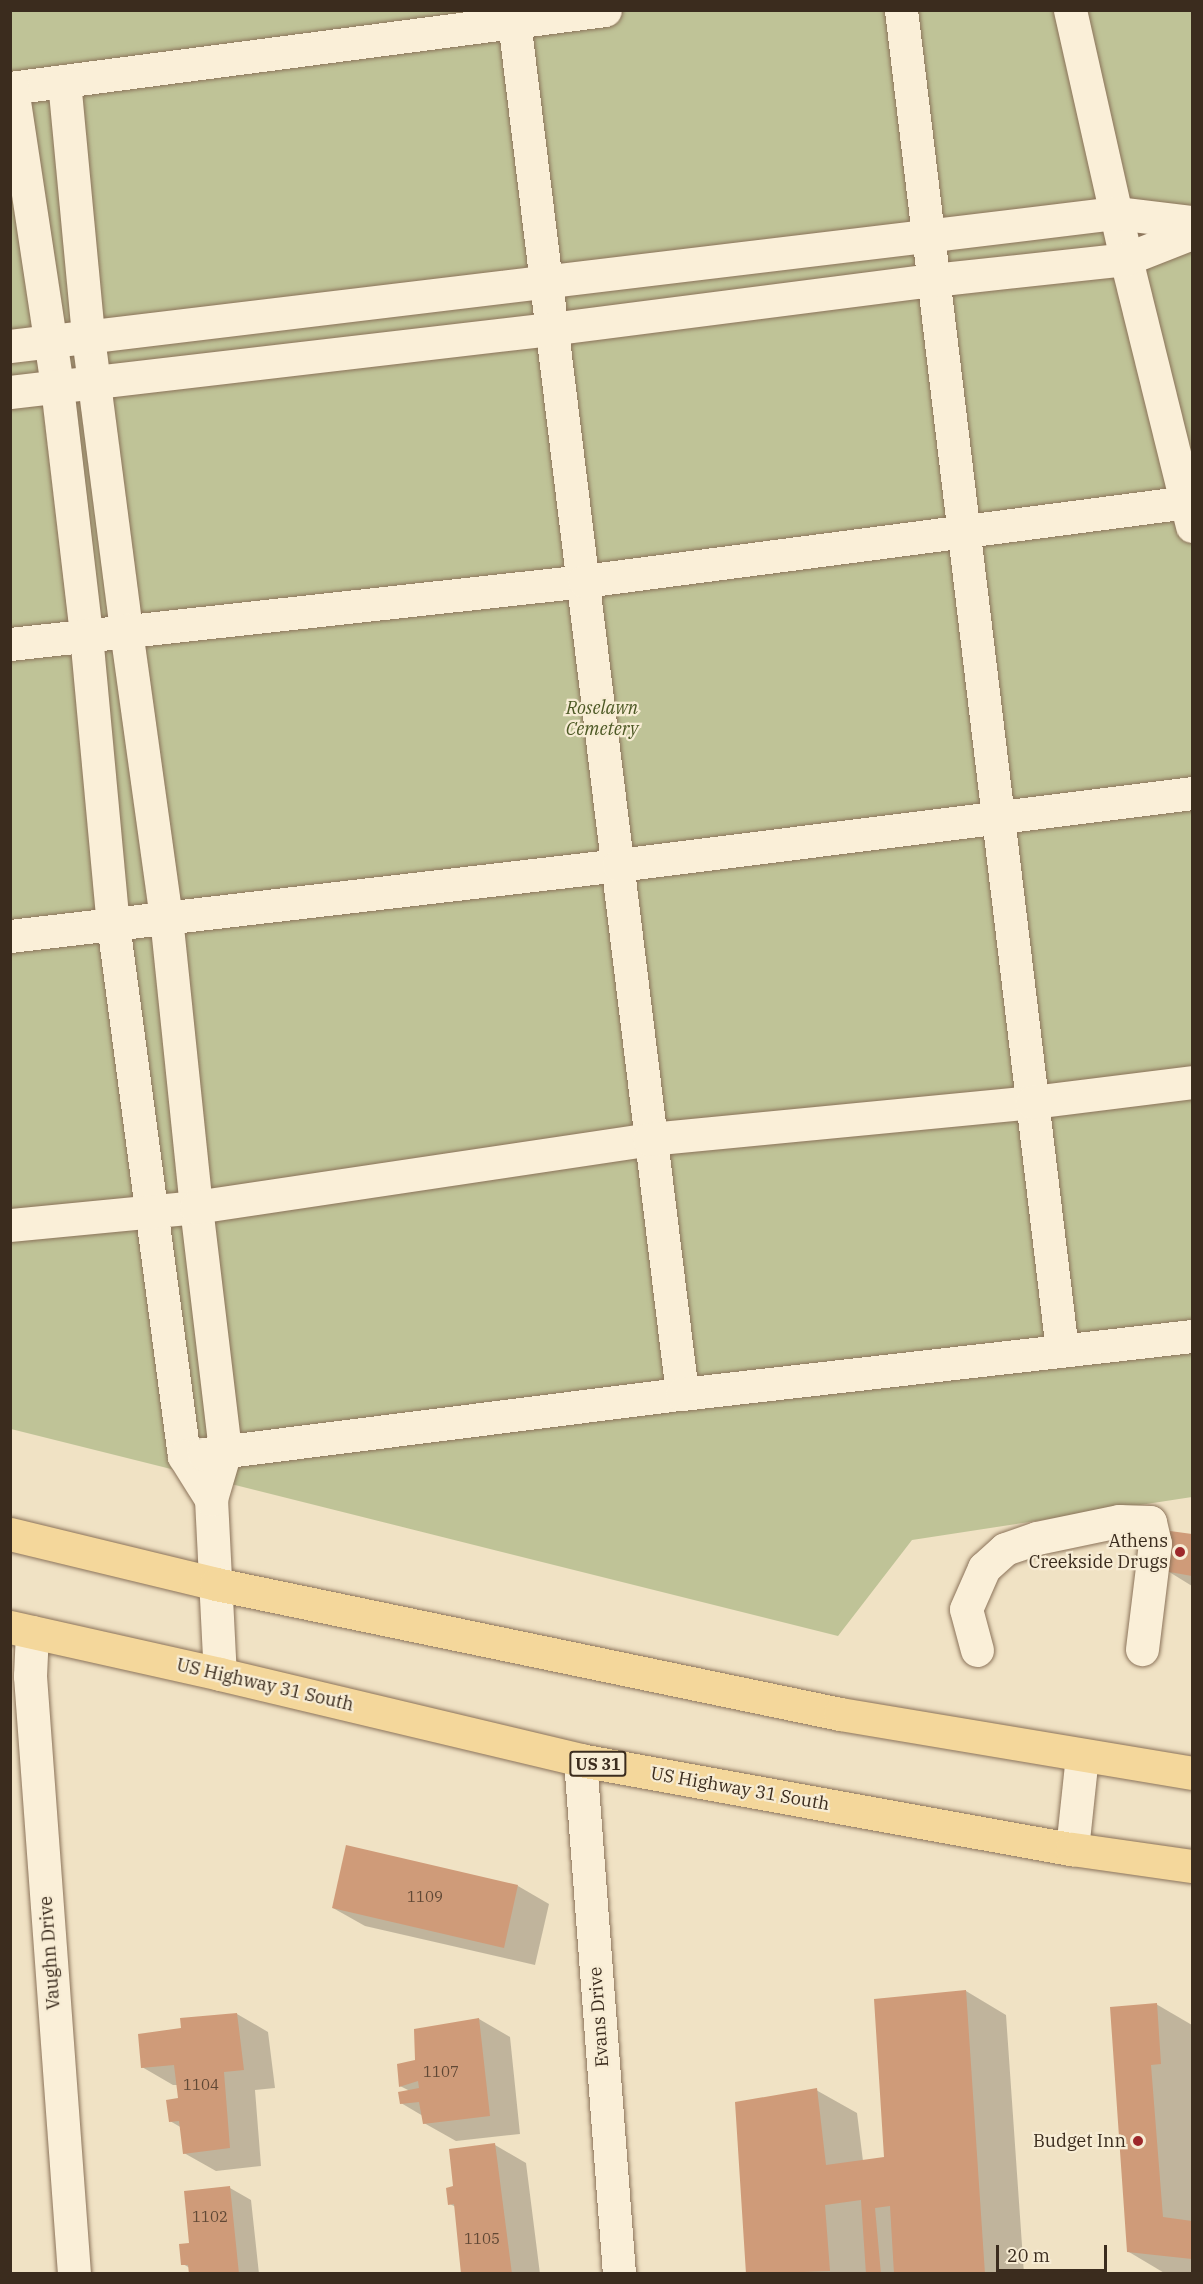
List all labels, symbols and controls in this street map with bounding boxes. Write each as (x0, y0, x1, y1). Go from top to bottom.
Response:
park label: Roselawn Cemetery (566, 698, 638, 740)
place label: Athens Creekside Drugs (1029, 1531, 1168, 1574)
marker: Athens Creekside Drugs (1173, 1545, 1187, 1559)
street label: US Highway 31 South (174, 1654, 356, 1716)
road number: US 31 (568, 1751, 628, 1777)
street label: US Highway 31 South (649, 1763, 831, 1815)
house number: 1109 (407, 1888, 443, 1906)
street label: Vaughn Drive (35, 1895, 65, 2011)
street label: Evans Drive (585, 1966, 613, 2068)
house number: 1107 (423, 2063, 459, 2081)
house number: 1104 (183, 2076, 219, 2094)
place label: Budget Inn (1033, 2130, 1126, 2152)
marker: Budget Inn (1131, 2134, 1145, 2148)
house number: 1102 (192, 2208, 228, 2226)
house number: 1105 (464, 2230, 500, 2248)
scale bar (999, 2233, 1110, 2271)
text: 20 m (1007, 2244, 1050, 2267)

